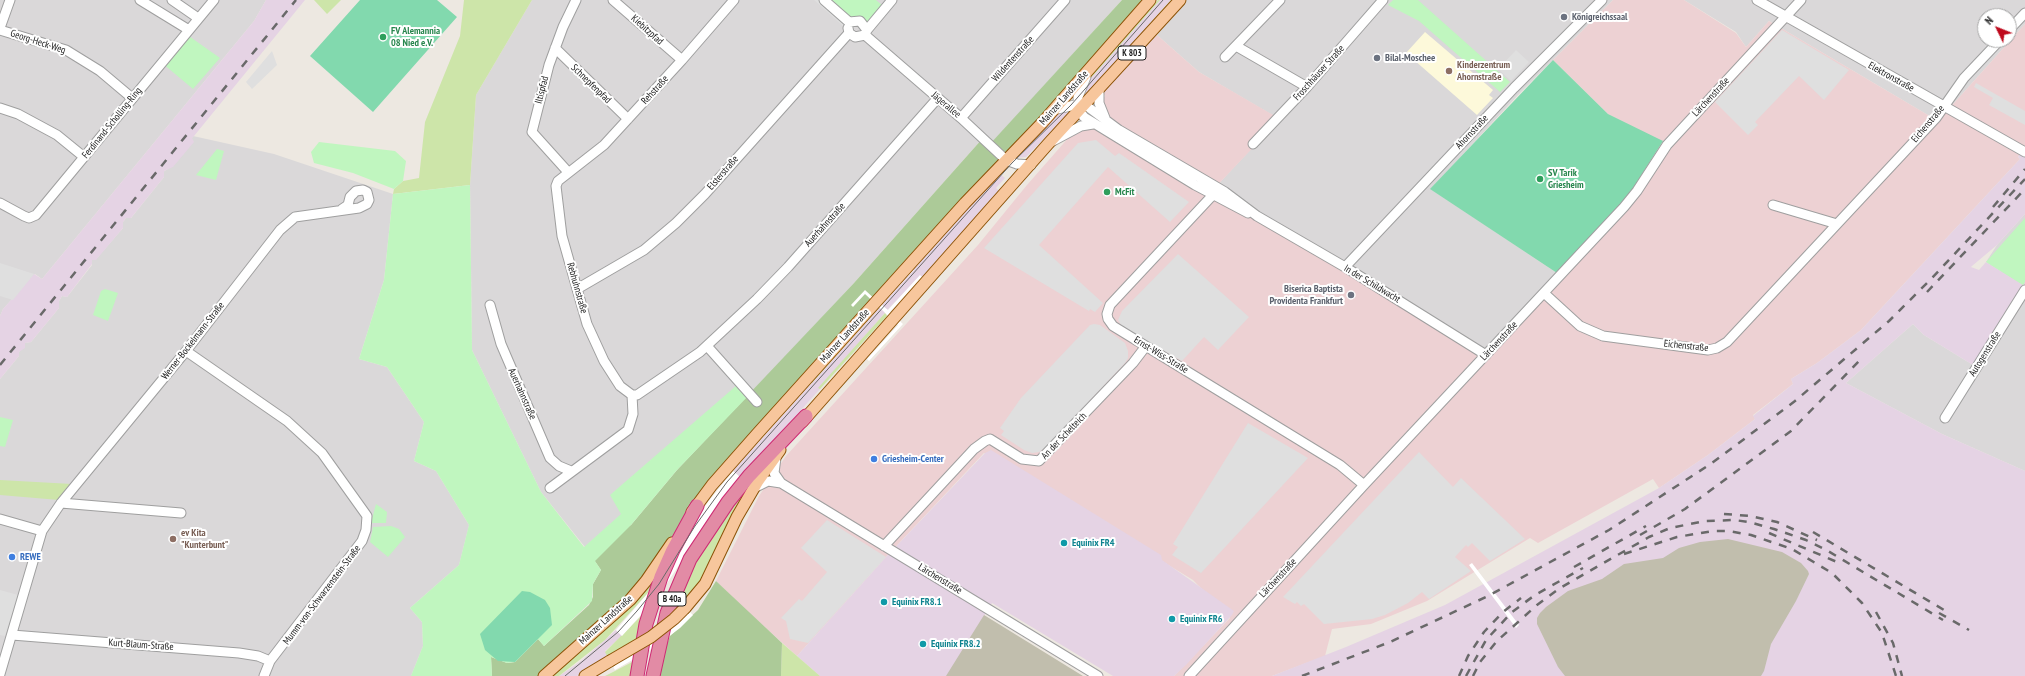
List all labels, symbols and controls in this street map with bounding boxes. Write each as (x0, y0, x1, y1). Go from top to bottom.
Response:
north arrow (1977, 8, 2017, 48)
place label: Königreichssaal (1572, 11, 1628, 23)
street label: Kiebitzpfad (628, 12, 666, 48)
marker: Königreichssaal (1559, 12, 1569, 22)
text: N (1982, 14, 1996, 27)
place label: FV Alemannia 08 Nied e.V. (391, 25, 440, 48)
street label: Georg-Heck-Weg (9, 27, 67, 57)
marker: FV Alemannia 08 Nied e.V. (378, 32, 388, 42)
street label: Wildentenstraße (989, 34, 1037, 84)
street label: Froschhäuser Straße (1291, 43, 1347, 103)
road number: K 803 (1118, 46, 1146, 60)
place label: Bilal-Moschee (1385, 52, 1435, 64)
marker: Bilal-Moschee (1372, 53, 1382, 63)
place label: Kinderzentrum Ahornstraße (1457, 59, 1510, 82)
street label: Elektronstraße (1866, 59, 1916, 95)
street label: Schnepfenpfad (568, 62, 614, 106)
marker: Kinderzentrum Ahornstraße (1444, 66, 1454, 76)
street label: Mainzer Landstraße (1037, 68, 1091, 128)
street label: Rehstraße (639, 73, 671, 107)
street label: Iltispfad (533, 75, 551, 105)
street label: Lärchenstraße (1690, 75, 1732, 119)
street label: Ferdinand-Scholling-Ring (80, 85, 144, 161)
street label: Jägerallee (929, 89, 963, 121)
street label: Eichenstraße (1909, 103, 1947, 145)
street label: Ahornstraße (1453, 112, 1491, 152)
street label: Elsterstraße (705, 153, 741, 193)
place label: SV Tarik Griesheim (1548, 167, 1584, 190)
marker: SV Tarik Griesheim (1535, 174, 1545, 184)
place label: McFit (1115, 186, 1134, 198)
marker: McFit (1102, 187, 1112, 197)
street label: Auerhahnstraße (802, 201, 848, 249)
street label: Rebhuhnstraße (564, 261, 590, 315)
street label: In der Schildwacht (1342, 262, 1402, 306)
place label: Biserica Baptista Providenta Frankfurt (1270, 283, 1343, 306)
marker: Biserica Baptista Providenta Frankfurt (1346, 290, 1356, 300)
street label: Werner-Bockelmann-Straße (159, 300, 227, 382)
street label: Mainzer Landstraße (818, 307, 872, 365)
street label: Lärchenstraße (1478, 319, 1520, 363)
street label: Autogenstraße (1966, 329, 2004, 379)
street label: Ernst-Wiss-Straße (1132, 334, 1190, 376)
street label: Eichenstraße (1663, 338, 1709, 354)
street label: Auerhahnstraße (505, 366, 539, 422)
street label: An der Schelteich (1039, 410, 1089, 462)
place label: Griesheim-Center (882, 453, 944, 465)
marker: Griesheim-Center (869, 454, 879, 464)
place label: ev Kita "Kunterbunt" (181, 527, 228, 550)
marker: ev Kita "Kunterbunt" (168, 534, 178, 544)
place label: Equinix FR4 (1072, 537, 1115, 549)
marker: Equinix FR4 (1059, 538, 1069, 548)
street label: Mumm-von-Schwarzenstein-Straße (281, 543, 363, 647)
place label: REWE (20, 551, 41, 563)
marker: REWE (7, 552, 17, 562)
street label: Lärchenstraße (1257, 556, 1299, 600)
street label: Lärchenstraße (916, 561, 964, 597)
road number: B 40a (658, 592, 686, 606)
street label: Mainzer Landstraße (577, 593, 635, 647)
place label: Equinix FR8.1 (892, 596, 942, 608)
marker: Equinix FR8.1 (879, 597, 889, 607)
place label: Equinix FR6 (1180, 613, 1223, 625)
marker: Equinix FR6 (1167, 614, 1177, 624)
street label: Kurt-Blaum-Straße (108, 637, 174, 653)
place label: Equinix FR8.2 (931, 638, 981, 650)
marker: Equinix FR8.2 (918, 639, 928, 649)

